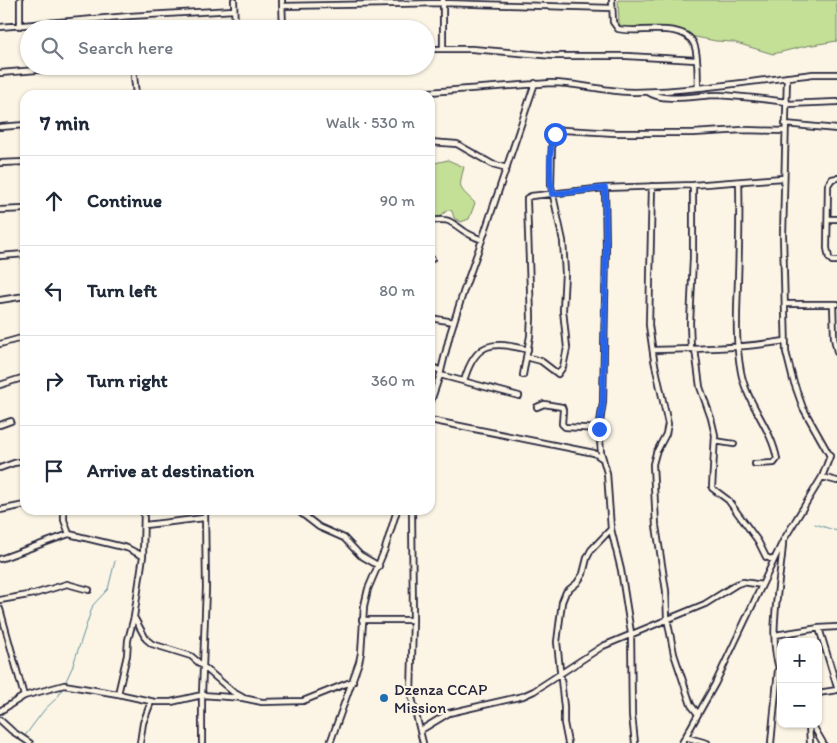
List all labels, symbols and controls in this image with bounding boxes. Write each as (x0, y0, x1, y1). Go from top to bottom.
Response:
search box (20, 20, 435, 75)
icon: search (38, 34, 66, 62)
text: Search here (78, 36, 173, 59)
text: 7 min (40, 110, 89, 135)
text: Walk · 530 m (326, 113, 415, 132)
route start (544, 123, 567, 146)
icon: ahead (40, 187, 68, 215)
text: Continue (87, 189, 162, 212)
text: 90 m (380, 191, 415, 210)
icon: left (40, 277, 68, 305)
text: Turn left (87, 279, 157, 302)
text: 80 m (379, 281, 415, 300)
icon: right (40, 367, 68, 395)
text: Turn right (87, 369, 168, 392)
text: 360 m (371, 371, 415, 390)
route end (588, 418, 611, 441)
icon: arrive (40, 457, 68, 485)
text: Arrive at destination (87, 459, 254, 482)
map controls (777, 638, 822, 728)
button: + (777, 638, 822, 683)
place label: Dzenza CCAP Mission (394, 680, 487, 717)
button: − (777, 683, 822, 728)
marker: Dzenza CCAP Mission (378, 692, 390, 704)

